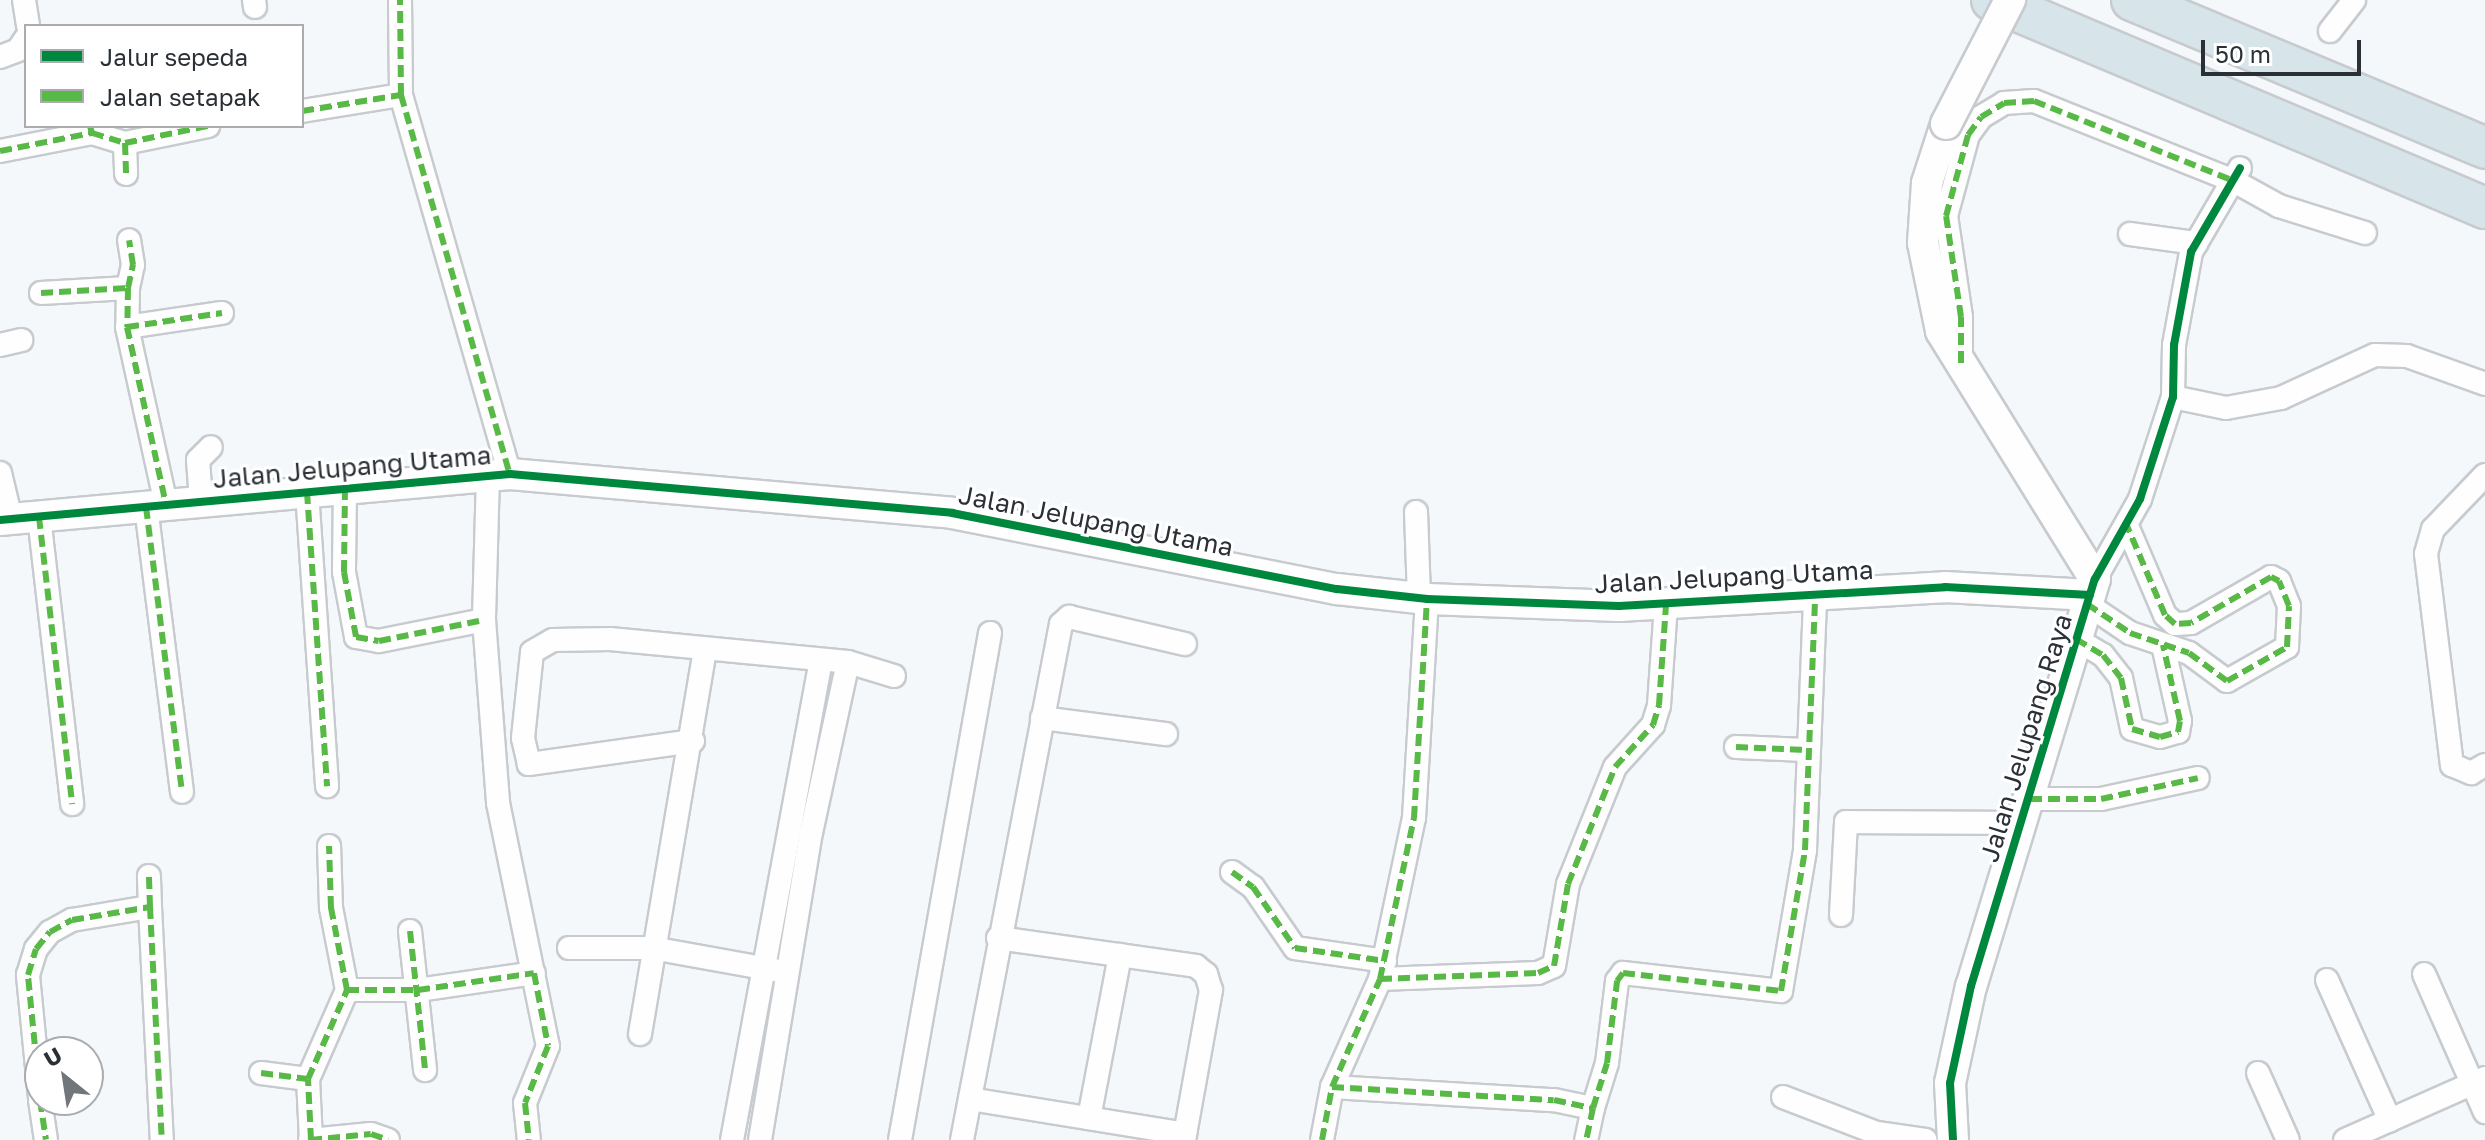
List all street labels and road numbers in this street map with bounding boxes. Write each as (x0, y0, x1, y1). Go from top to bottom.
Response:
street label: Jalan Jelupang Utama (212, 439, 492, 495)
street label: Jalan Jelupang Utama (956, 479, 1236, 563)
street label: Jalan Jelupang Utama (1594, 554, 1874, 600)
street label: Jalan Jelupang Raya (1973, 610, 2079, 866)

